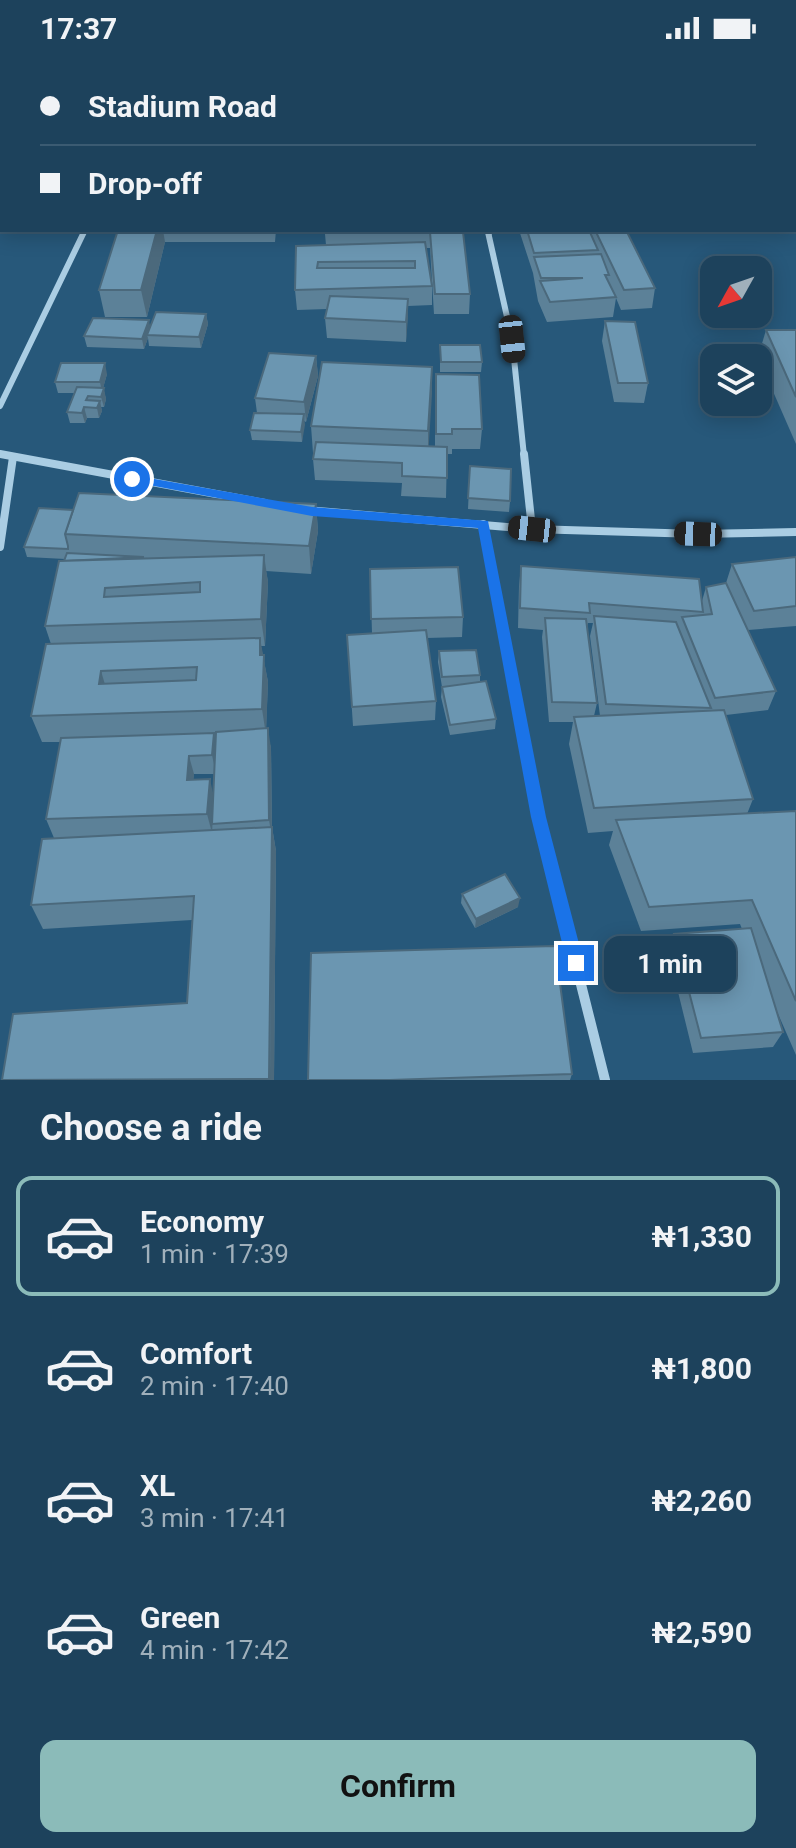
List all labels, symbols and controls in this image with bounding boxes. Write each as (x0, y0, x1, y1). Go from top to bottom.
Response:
text: 17:37 (40, 11, 117, 46)
text: Stadium Road (88, 89, 277, 124)
text: Drop-off (88, 166, 202, 201)
north arrow (700, 256, 772, 328)
map controls (700, 256, 772, 416)
car (498, 314, 526, 364)
button: layers (700, 344, 772, 416)
route start (114, 461, 150, 497)
car (507, 515, 557, 543)
car (674, 521, 722, 547)
callout: 1 min (604, 935, 736, 991)
route end (558, 945, 594, 981)
text: 1 min (637, 949, 703, 979)
text: Choose a ride (40, 1107, 262, 1149)
icon: car (44, 1200, 116, 1272)
text: Economy (140, 1204, 264, 1239)
text: ₦1,330 (651, 1219, 752, 1254)
text: 1 min · 17:39 (140, 1239, 289, 1269)
icon: car (44, 1332, 116, 1404)
text: Comfort (140, 1336, 252, 1371)
text: ₦1,800 (651, 1351, 752, 1386)
text: 2 min · 17:40 (140, 1371, 289, 1401)
icon: car (44, 1464, 116, 1536)
text: XL (140, 1468, 175, 1503)
text: ₦2,260 (651, 1483, 752, 1518)
text: 3 min · 17:41 (140, 1503, 289, 1533)
icon: car (44, 1596, 116, 1668)
text: Green (140, 1600, 220, 1635)
text: ₦2,590 (651, 1615, 752, 1650)
text: 4 min · 17:42 (140, 1635, 289, 1665)
button: Confirm (40, 1740, 756, 1832)

